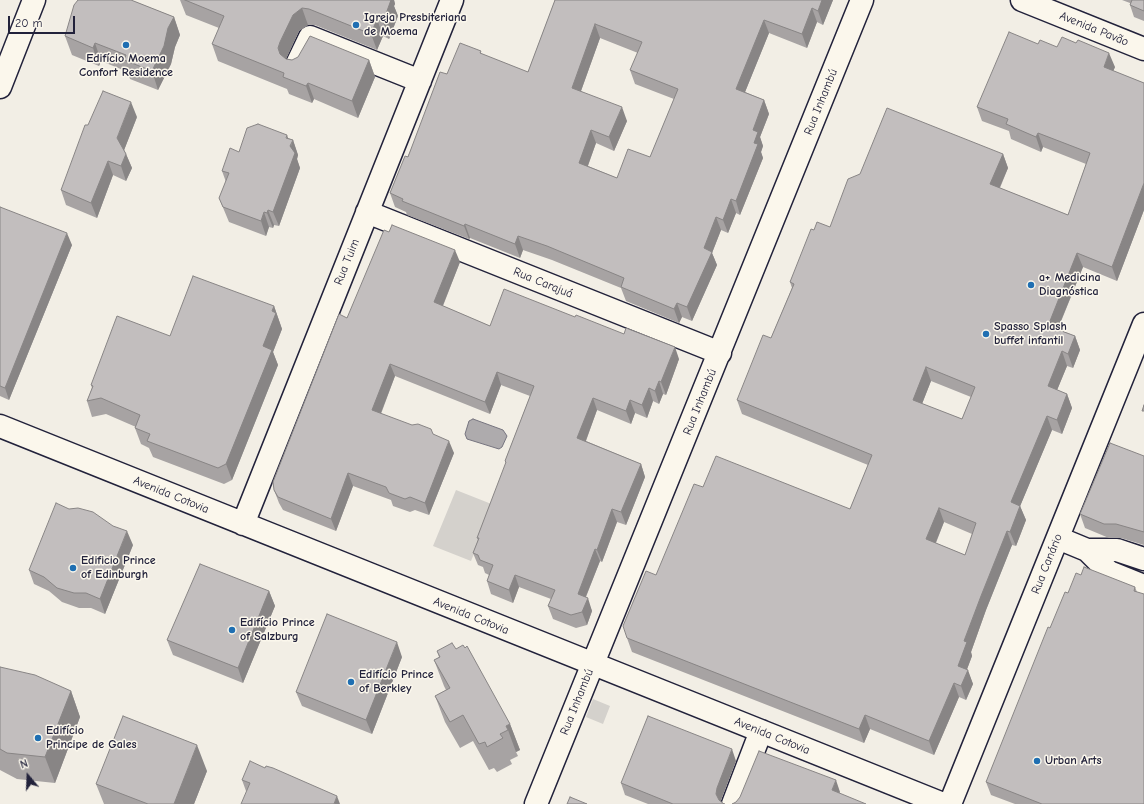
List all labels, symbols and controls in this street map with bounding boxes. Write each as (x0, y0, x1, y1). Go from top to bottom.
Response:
scale bar (10, 8, 77, 34)
street label: Avenida Pavão (1057, 9, 1131, 49)
place label: Igreja Presbiteriana de Moema (364, 11, 467, 39)
text: 20 m (15, 16, 43, 30)
marker: Igreja Presbiteriana de Moema (351, 20, 361, 30)
marker: Edifício Moema Confort Residence (121, 40, 131, 50)
place label: Edifício Moema Confort Residence (79, 52, 173, 80)
street label: Rua Inhambú (801, 67, 841, 137)
street label: Rua Tuim (331, 237, 363, 287)
street label: Rua Carajuá (511, 265, 575, 301)
place label: a+ Medicina Diagnóstica (1039, 271, 1101, 299)
marker: a+ Medicina Diagnóstica (1026, 280, 1036, 290)
place label: Spasso Splash buffet infantil (994, 320, 1067, 348)
marker: Spasso Splash buffet infantil (981, 329, 991, 339)
street label: Rua Inhambú (680, 367, 720, 437)
street label: Avenida Cotovia (131, 473, 211, 517)
street label: Rua Canário (1028, 532, 1066, 596)
place label: Edificio Prince of Edinburgh (81, 554, 156, 582)
marker: Edificio Prince of Edinburgh (68, 563, 78, 573)
street label: Avenida Cotovia (431, 594, 511, 638)
place label: Edifício Prince of Salzburg (240, 616, 315, 644)
marker: Edifício Prince of Salzburg (227, 625, 237, 635)
street label: Rua Inhambú (557, 667, 597, 737)
place label: Edifício Prince of Berkley (359, 668, 434, 696)
marker: Edifício Prince of Berkley (346, 677, 356, 687)
street label: Avenida Cotovia (732, 714, 812, 758)
place label: Edifício Principe de Gales (46, 724, 137, 752)
marker: Edifício Principe de Gales (33, 733, 43, 743)
place label: Urban Arts (1045, 754, 1102, 768)
north arrow (8, 756, 48, 796)
marker: Urban Arts (1032, 756, 1042, 766)
text: N (18, 757, 29, 771)

